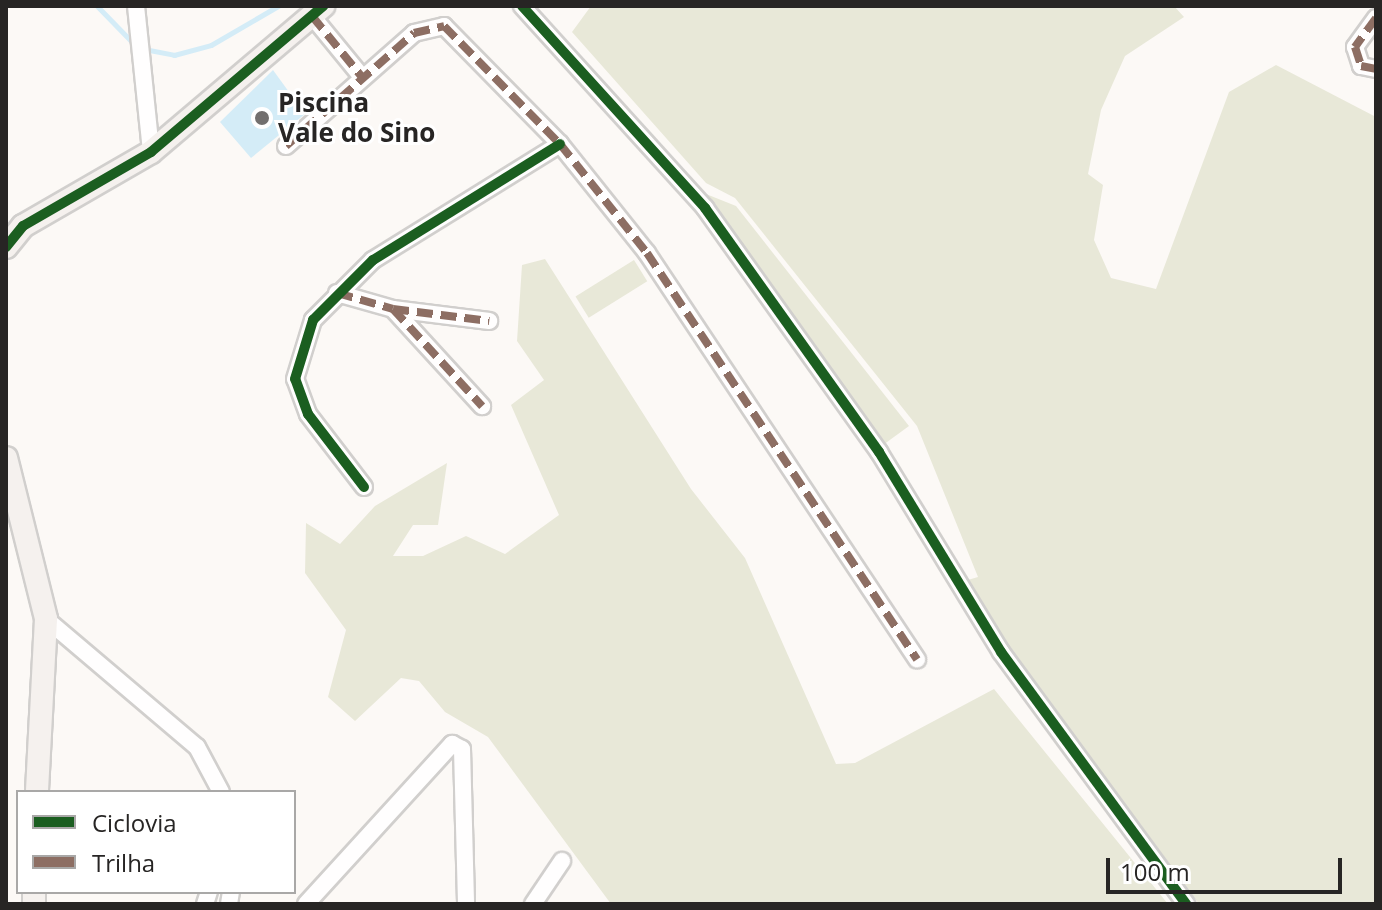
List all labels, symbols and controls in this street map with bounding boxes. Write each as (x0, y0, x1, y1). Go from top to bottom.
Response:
place label: Piscina Vale do Sino (278, 87, 435, 148)
marker: Piscina Vale do Sino (253, 109, 271, 127)
legend (16, 790, 296, 894)
text: Ciclovia (92, 806, 177, 839)
scale bar (1110, 842, 1346, 892)
text: Trilha (92, 846, 155, 879)
text: 100 m (1120, 855, 1190, 888)

